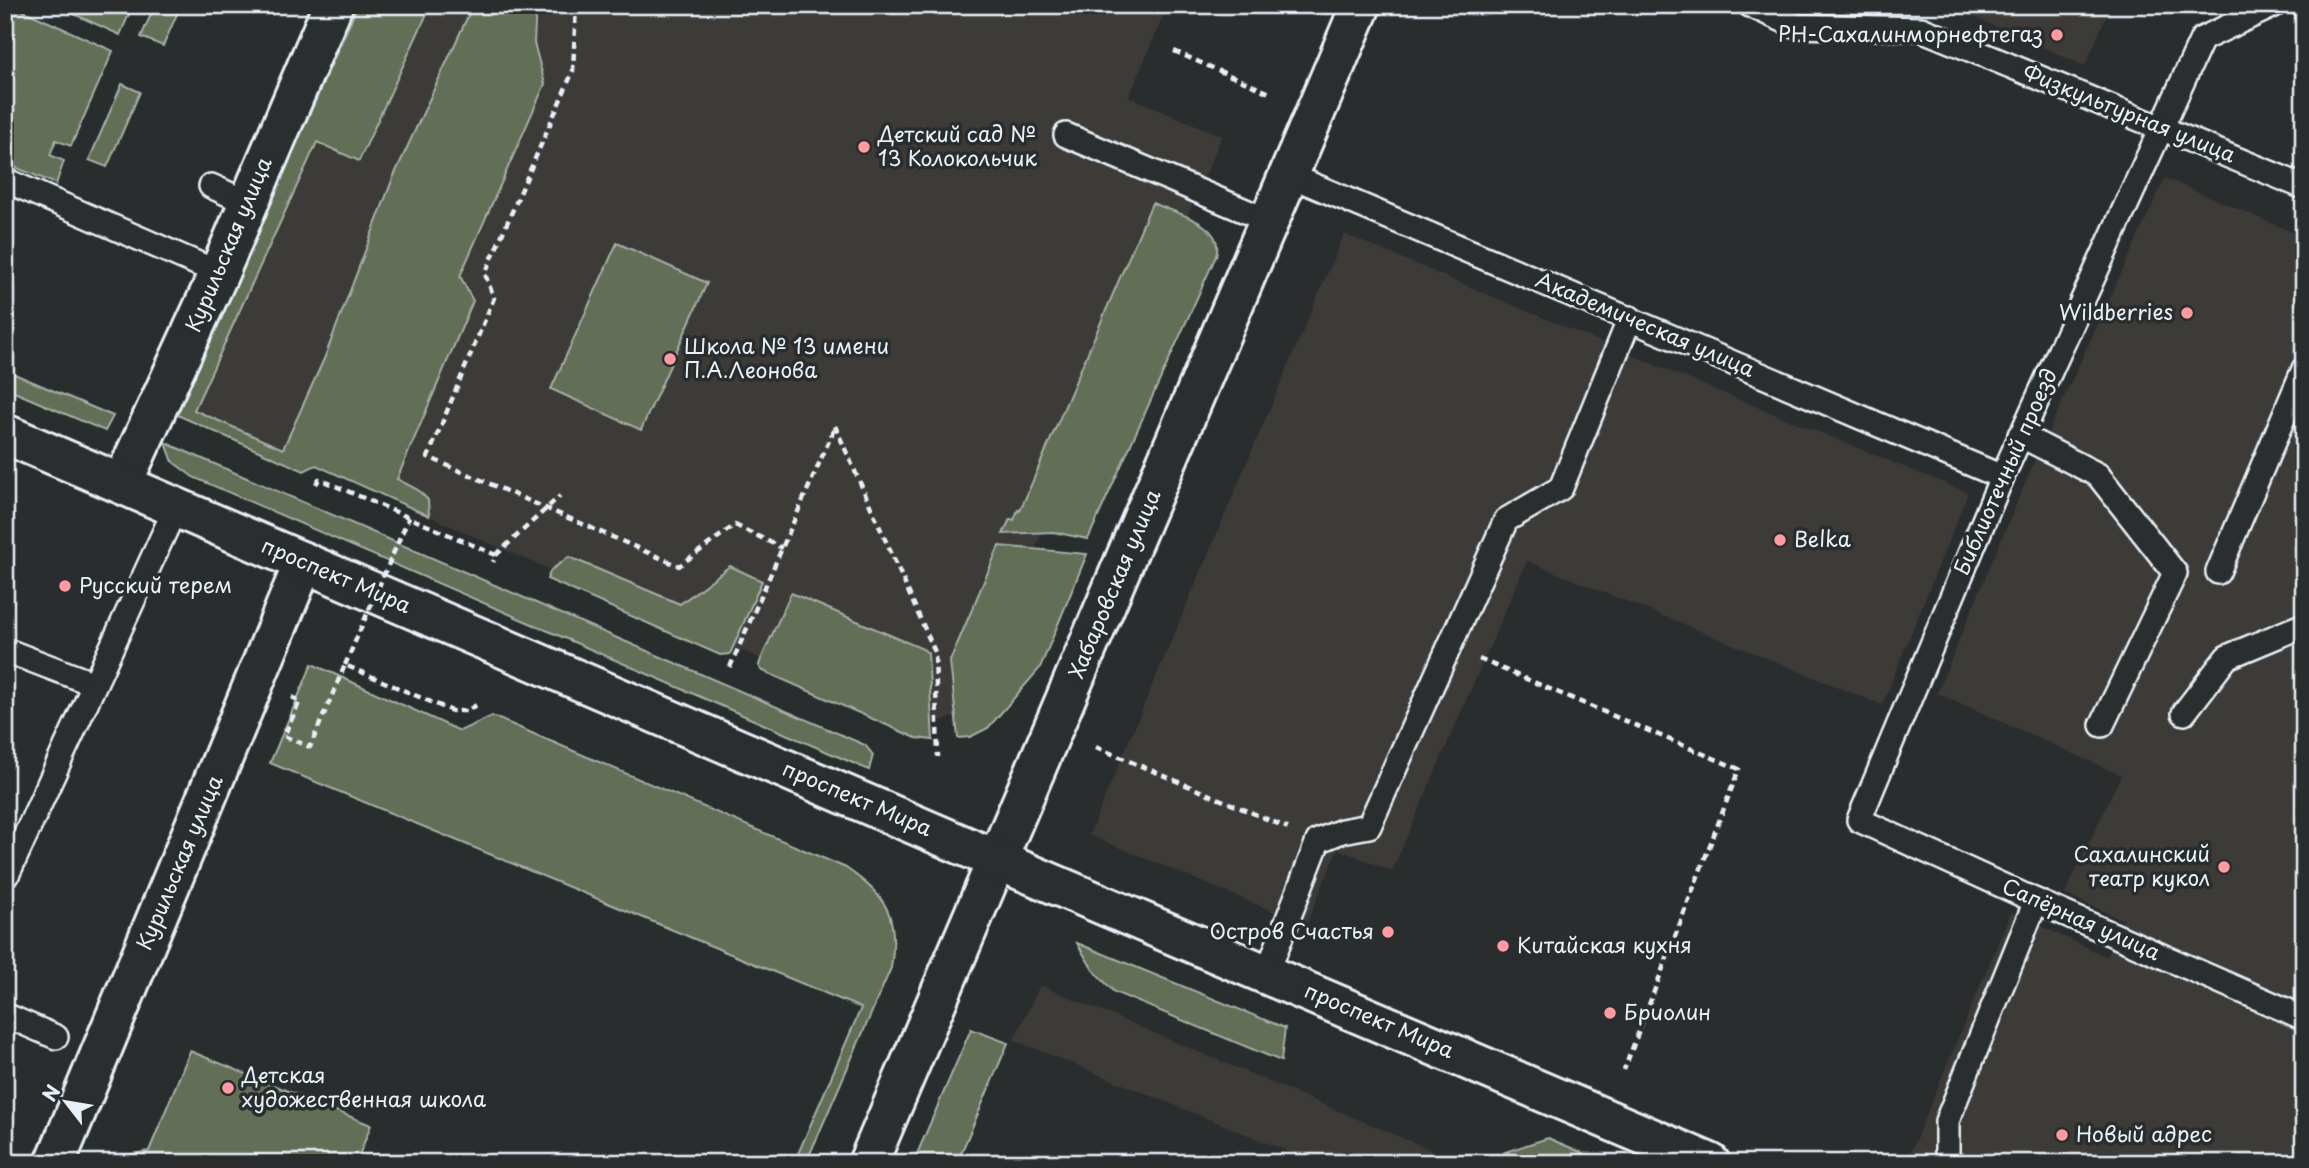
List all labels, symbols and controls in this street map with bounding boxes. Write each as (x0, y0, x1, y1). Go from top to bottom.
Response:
place label: РН-Сахалинморнефтегаз (1778, 17, 2043, 49)
marker: РН-Сахалинморнефтегаз (2049, 27, 2065, 43)
street label: Физкультурная улица (2019, 55, 2242, 170)
place label: Детский сад № 13 Колокольчик (877, 117, 1037, 173)
marker: Детский сад № 13 Колокольчик (856, 139, 872, 155)
street label: Курильская улица (176, 151, 279, 337)
street label: Академическая улица (1531, 263, 1761, 384)
place label: Wildberries (2059, 295, 2173, 327)
marker: Wildberries (2179, 305, 2195, 321)
place label: Школа № 13 имени П.А.Леонова (684, 329, 889, 385)
marker: Школа № 13 имени П.А.Леонова (662, 351, 678, 367)
street label: Библиотечный проезд (1944, 363, 2064, 580)
street label: Хабаровская улица (1059, 483, 1168, 683)
place label: Belka (1794, 522, 1851, 554)
street label: проспект Мира (257, 528, 417, 620)
marker: Belka (1772, 532, 1788, 548)
place label: Русский терем (79, 568, 232, 600)
marker: Русский терем (57, 578, 73, 594)
street label: проспект Мира (778, 751, 938, 843)
street label: Курильская улица (127, 769, 230, 955)
place label: Сахалинский театр кукол (2074, 837, 2210, 893)
marker: Сахалинский театр кукол (2216, 859, 2232, 875)
street label: Сапёрная улица (1998, 869, 2167, 968)
place label: Остров Счастья (1209, 914, 1374, 946)
marker: Остров Счастья (1380, 924, 1396, 940)
place label: Китайская кухня (1517, 928, 1692, 960)
marker: Китайская кухня (1495, 938, 1511, 954)
street label: проспект Мира (1300, 973, 1460, 1065)
place label: Бриолин (1624, 995, 1711, 1027)
marker: Бриолин (1602, 1005, 1618, 1021)
place label: Детская художественная школа (241, 1058, 486, 1114)
north arrow (32, 1066, 102, 1136)
text: N (35, 1079, 66, 1106)
marker: Детская художественная школа (220, 1080, 236, 1096)
place label: Новый адрес (2076, 1117, 2212, 1149)
marker: Новый адрес (2054, 1127, 2070, 1143)

